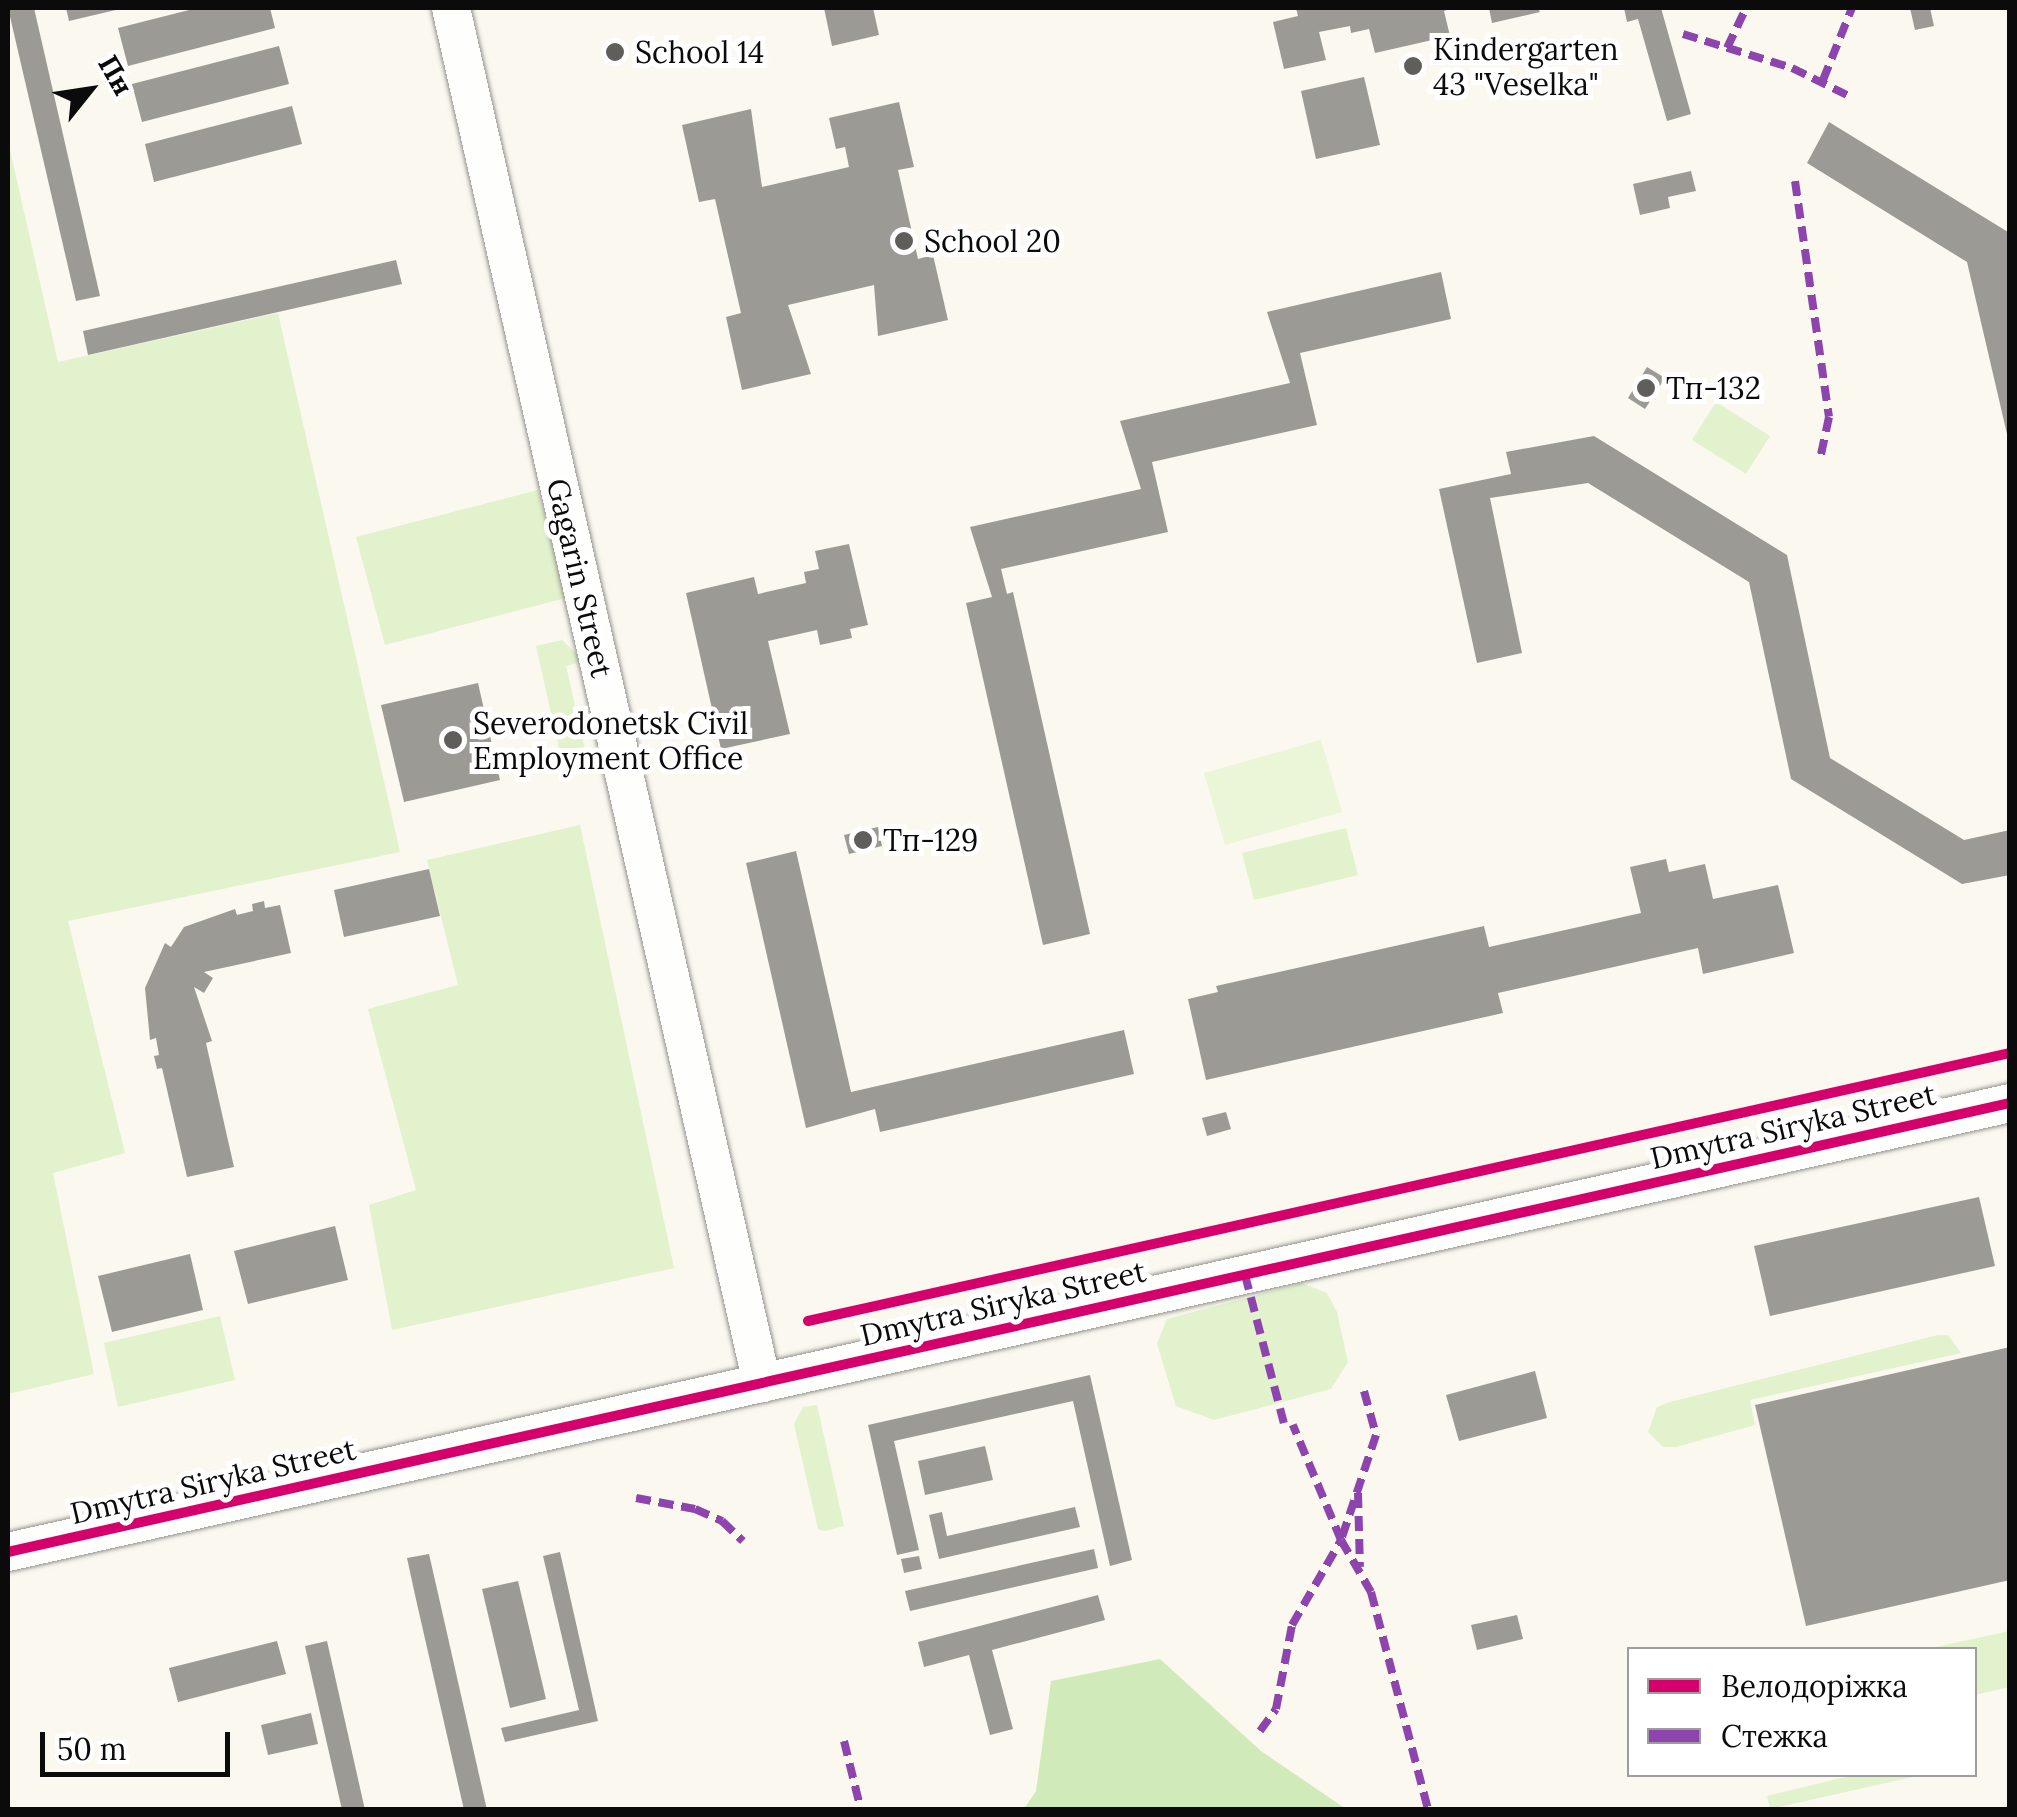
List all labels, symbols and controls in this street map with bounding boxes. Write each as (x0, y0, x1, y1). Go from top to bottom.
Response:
place label: Kindergarten 43 "Veselka" (1433, 31, 1619, 102)
place label: School 14 (635, 34, 764, 70)
north arrow (40, 40, 140, 140)
marker: School 14 (604, 41, 626, 63)
text: Пн (90, 48, 142, 102)
marker: Kindergarten 43 "Veselka" (1402, 55, 1424, 77)
place label: School 20 (924, 223, 1061, 259)
marker: School 20 (893, 230, 915, 252)
place label: Тп-132 (1666, 370, 1761, 406)
marker: Тп-132 (1635, 377, 1657, 399)
street label: Gagarin Street (540, 475, 620, 681)
place label: Severodonetsk Civil Employment Office (473, 705, 748, 776)
marker: Severodonetsk Civil Employment Office (442, 729, 464, 751)
place label: Тп-129 (883, 822, 978, 858)
marker: Тп-129 (852, 829, 874, 851)
street label: Dmytra Siryka Street (1647, 1076, 1939, 1176)
street label: Dmytra Siryka Street (857, 1253, 1149, 1353)
street label: Dmytra Siryka Street (67, 1431, 359, 1531)
legend (1627, 1647, 1977, 1777)
text: Велодоріжка (1721, 1667, 1908, 1705)
scale bar (45, 1712, 235, 1774)
text: Стежка (1721, 1717, 1828, 1755)
text: 50 m (57, 1730, 127, 1768)

